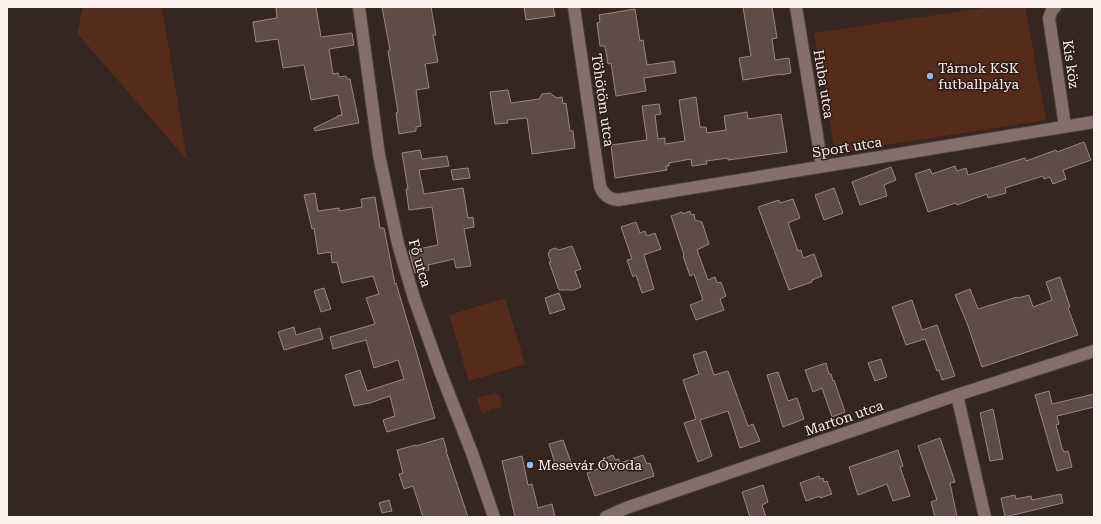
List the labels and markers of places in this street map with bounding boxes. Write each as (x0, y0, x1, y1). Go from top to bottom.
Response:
place label: Tárnok KSK futballpálya (938, 60, 1019, 92)
marker: Tárnok KSK futballpálya (925, 71, 935, 81)
place label: Mesevár Óvoda (538, 457, 642, 473)
marker: Mesevár Óvoda (525, 460, 535, 470)

